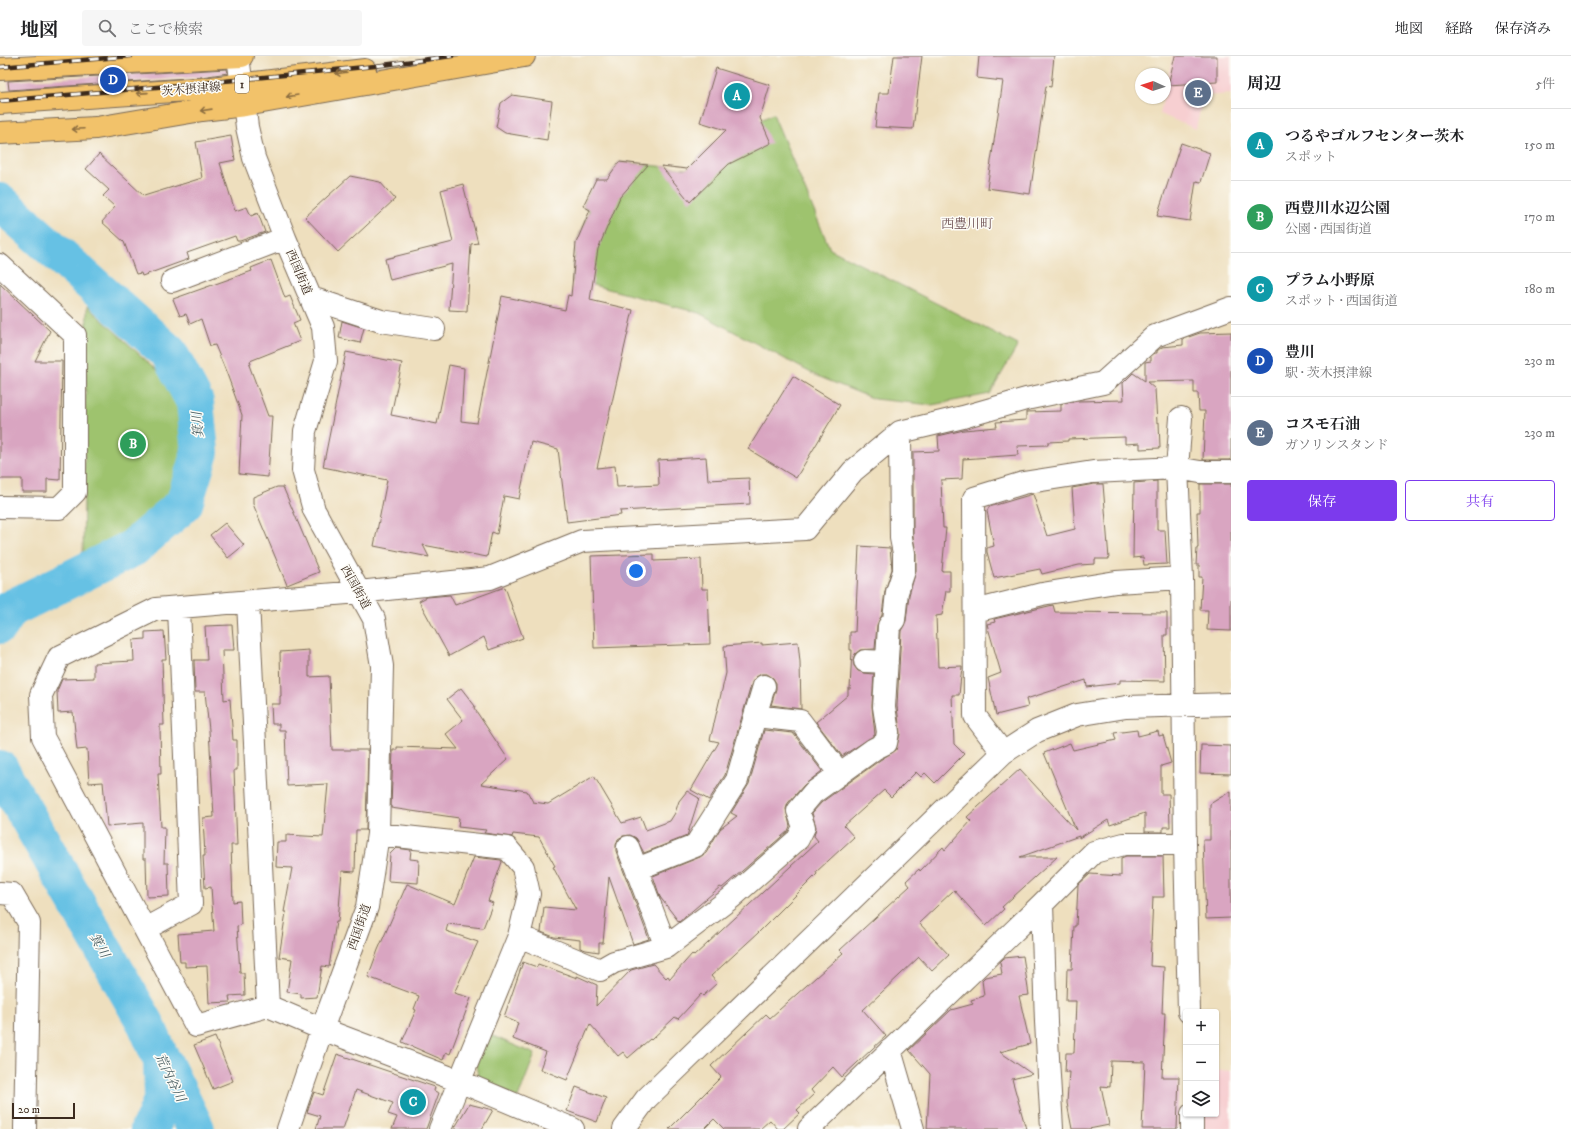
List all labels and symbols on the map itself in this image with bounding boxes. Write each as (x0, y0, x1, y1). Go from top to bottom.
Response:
pin: D (100, 65, 126, 95)
north arrow (1135, 68, 1171, 104)
one-way arrow (335, 69, 348, 76)
road number: 1 (235, 75, 249, 93)
pin: E (1185, 78, 1211, 108)
street label: 茨木摂津線 (160, 79, 222, 100)
pin: A (724, 81, 750, 111)
one-way arrow (136, 90, 149, 97)
one-way arrow (286, 93, 299, 101)
one-way arrow (200, 106, 213, 114)
one-way arrow (72, 125, 85, 133)
district label: 西豊川町 (941, 216, 993, 232)
street label: 西国街道 (282, 247, 315, 297)
water label: 箕川 (189, 409, 207, 439)
pin: B (120, 429, 146, 459)
your location (626, 561, 646, 581)
street label: 西国街道 (337, 563, 374, 612)
street label: 西国街道 (345, 902, 374, 952)
water label: 箕川 (86, 930, 114, 962)
water label: 荒内谷川 (152, 1051, 190, 1106)
pin: C (400, 1087, 426, 1117)
scale bar (12, 1101, 75, 1120)

